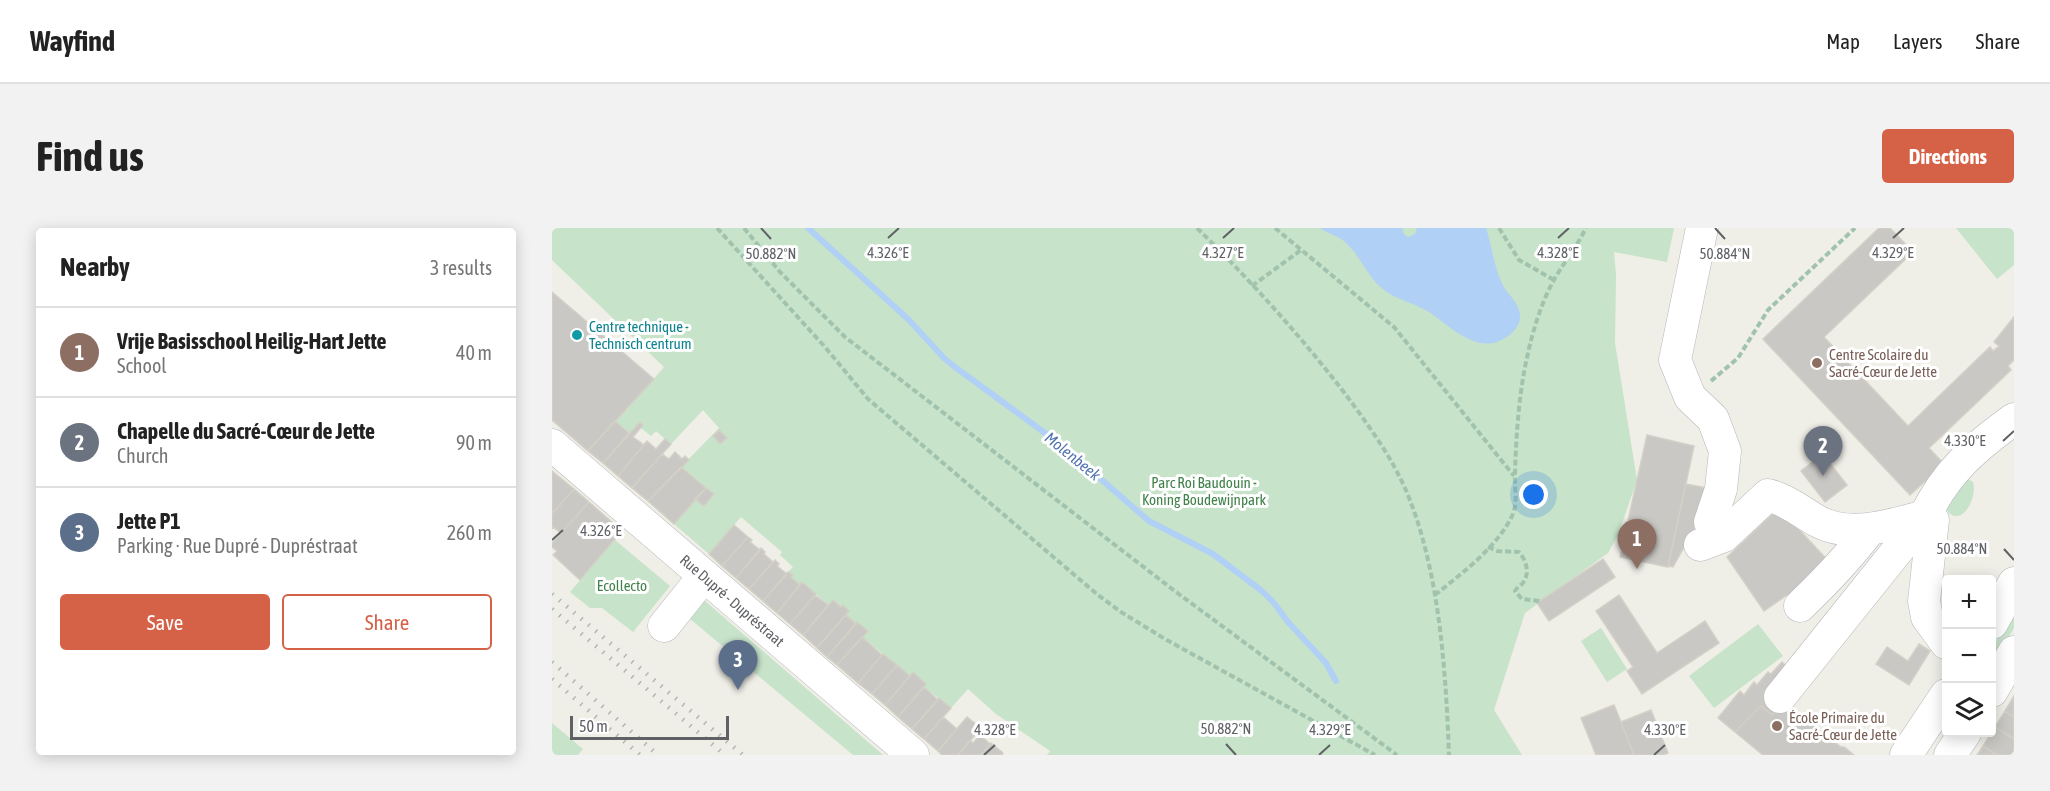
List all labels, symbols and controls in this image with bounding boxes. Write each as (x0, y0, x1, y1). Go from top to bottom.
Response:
text: Wayfind (30, 25, 115, 57)
text: Map (1826, 29, 1860, 53)
text: Layers (1893, 29, 1943, 53)
text: Share (1976, 29, 2020, 53)
button: Directions (1882, 129, 2014, 183)
text: Find us (36, 132, 144, 180)
text: 4.326°E (867, 244, 909, 261)
text: 4.327°E (1202, 244, 1244, 261)
text: 4.328°E (1537, 244, 1579, 261)
text: 4.329°E (1872, 244, 1914, 261)
text: 50.882°N (746, 245, 796, 262)
text: 50.884°N (1700, 245, 1750, 262)
text: Nearby (60, 252, 130, 282)
text: 3 results (430, 256, 492, 279)
place label: Centre technique - Technisch centrum (589, 318, 692, 352)
text: Vrije Basisschool Heilig-Hart Jette (117, 328, 387, 354)
marker: Centre technique - Technisch centrum (570, 328, 584, 342)
text: 1 (75, 341, 84, 364)
text: 40 m (456, 341, 492, 364)
place label: Centre Scolaire du Sacré-Cœur de Jette (1829, 346, 1937, 380)
text: School (117, 354, 167, 377)
marker: Centre Scolaire du Sacré-Cœur de Jette (1810, 356, 1824, 370)
text: Chapelle du Sacré-Cœur de Jette (117, 418, 375, 444)
pin: 2 (1804, 426, 1842, 476)
water label: Molenbeek (1042, 428, 1105, 484)
text: 2 (75, 431, 84, 454)
text: 90 m (456, 431, 492, 454)
text: 4.330°E (1944, 432, 1986, 449)
text: Church (117, 444, 168, 467)
park label: Parc Roi Baudouin - Koning Boudewijnpark (1142, 474, 1266, 508)
your location (1519, 480, 1548, 509)
text: Jette P1 (117, 508, 181, 534)
pin: 1 (1618, 520, 1656, 569)
text: 3 (75, 521, 84, 544)
text: 260 m (447, 521, 492, 544)
text: 4.326°E (580, 522, 622, 539)
text: Parking · Rue Dupré - Dupréstraat (117, 534, 358, 557)
text: 50.884°N (1937, 540, 1987, 557)
street label: Rue Dupré - Dupréstraat (677, 551, 788, 649)
map controls (1942, 575, 1996, 737)
button: + (1942, 575, 1996, 629)
park label: Ecollecto (597, 577, 647, 594)
button: Save (60, 594, 270, 650)
button: Share (282, 594, 492, 650)
button: − (1942, 629, 1996, 683)
pin: 3 (718, 640, 758, 690)
button: layers (1942, 683, 1996, 737)
place label: École Primaire du Sacré-Cœur de Jette (1789, 709, 1897, 743)
scale bar (570, 713, 729, 741)
text: 50 m (579, 717, 608, 735)
marker: École Primaire du Sacré-Cœur de Jette (1770, 719, 1784, 733)
text: 50.882°N (1201, 720, 1251, 737)
text: 4.328°E (974, 721, 1016, 738)
text: 4.329°E (1309, 721, 1351, 738)
text: 4.330°E (1644, 721, 1686, 738)

